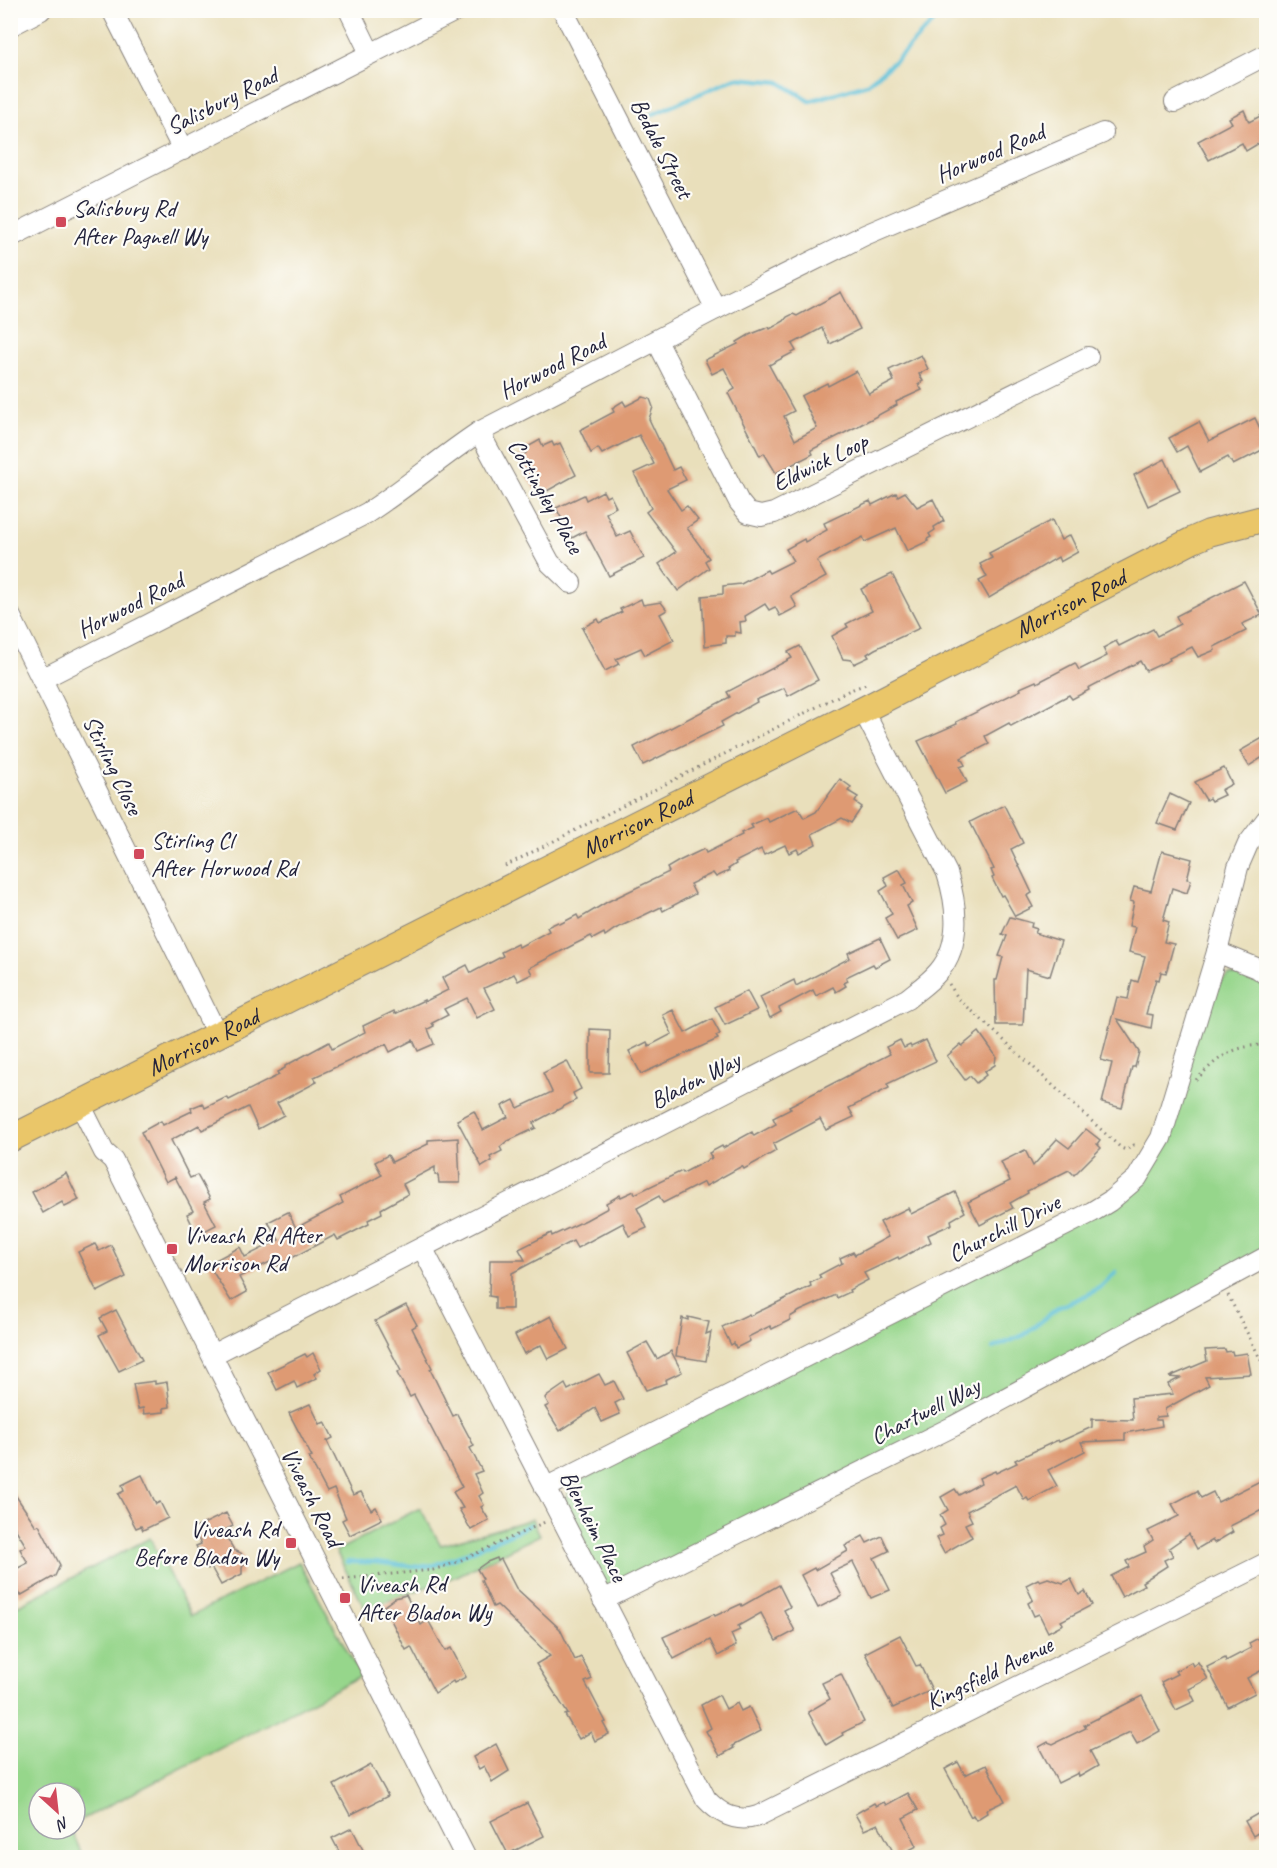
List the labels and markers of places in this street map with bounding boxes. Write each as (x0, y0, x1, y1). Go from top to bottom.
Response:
place label: Salisbury Rd After Pagnell Wy (73, 193, 209, 251)
marker: Salisbury Rd After Pagnell Wy (54, 215, 68, 229)
place label: Stirling Cl After Horwood Rd (151, 825, 300, 883)
marker: Stirling Cl After Horwood Rd (132, 847, 146, 861)
place label: Viveash Rd After Morrison Rd (184, 1220, 324, 1278)
marker: Viveash Rd After Morrison Rd (165, 1242, 179, 1256)
place label: Viveash Rd Before Bladon Wy (134, 1514, 283, 1572)
marker: Viveash Rd Before Bladon Wy (284, 1536, 298, 1550)
place label: Viveash Rd After Bladon Wy (357, 1569, 493, 1627)
marker: Viveash Rd After Bladon Wy (338, 1591, 352, 1605)

